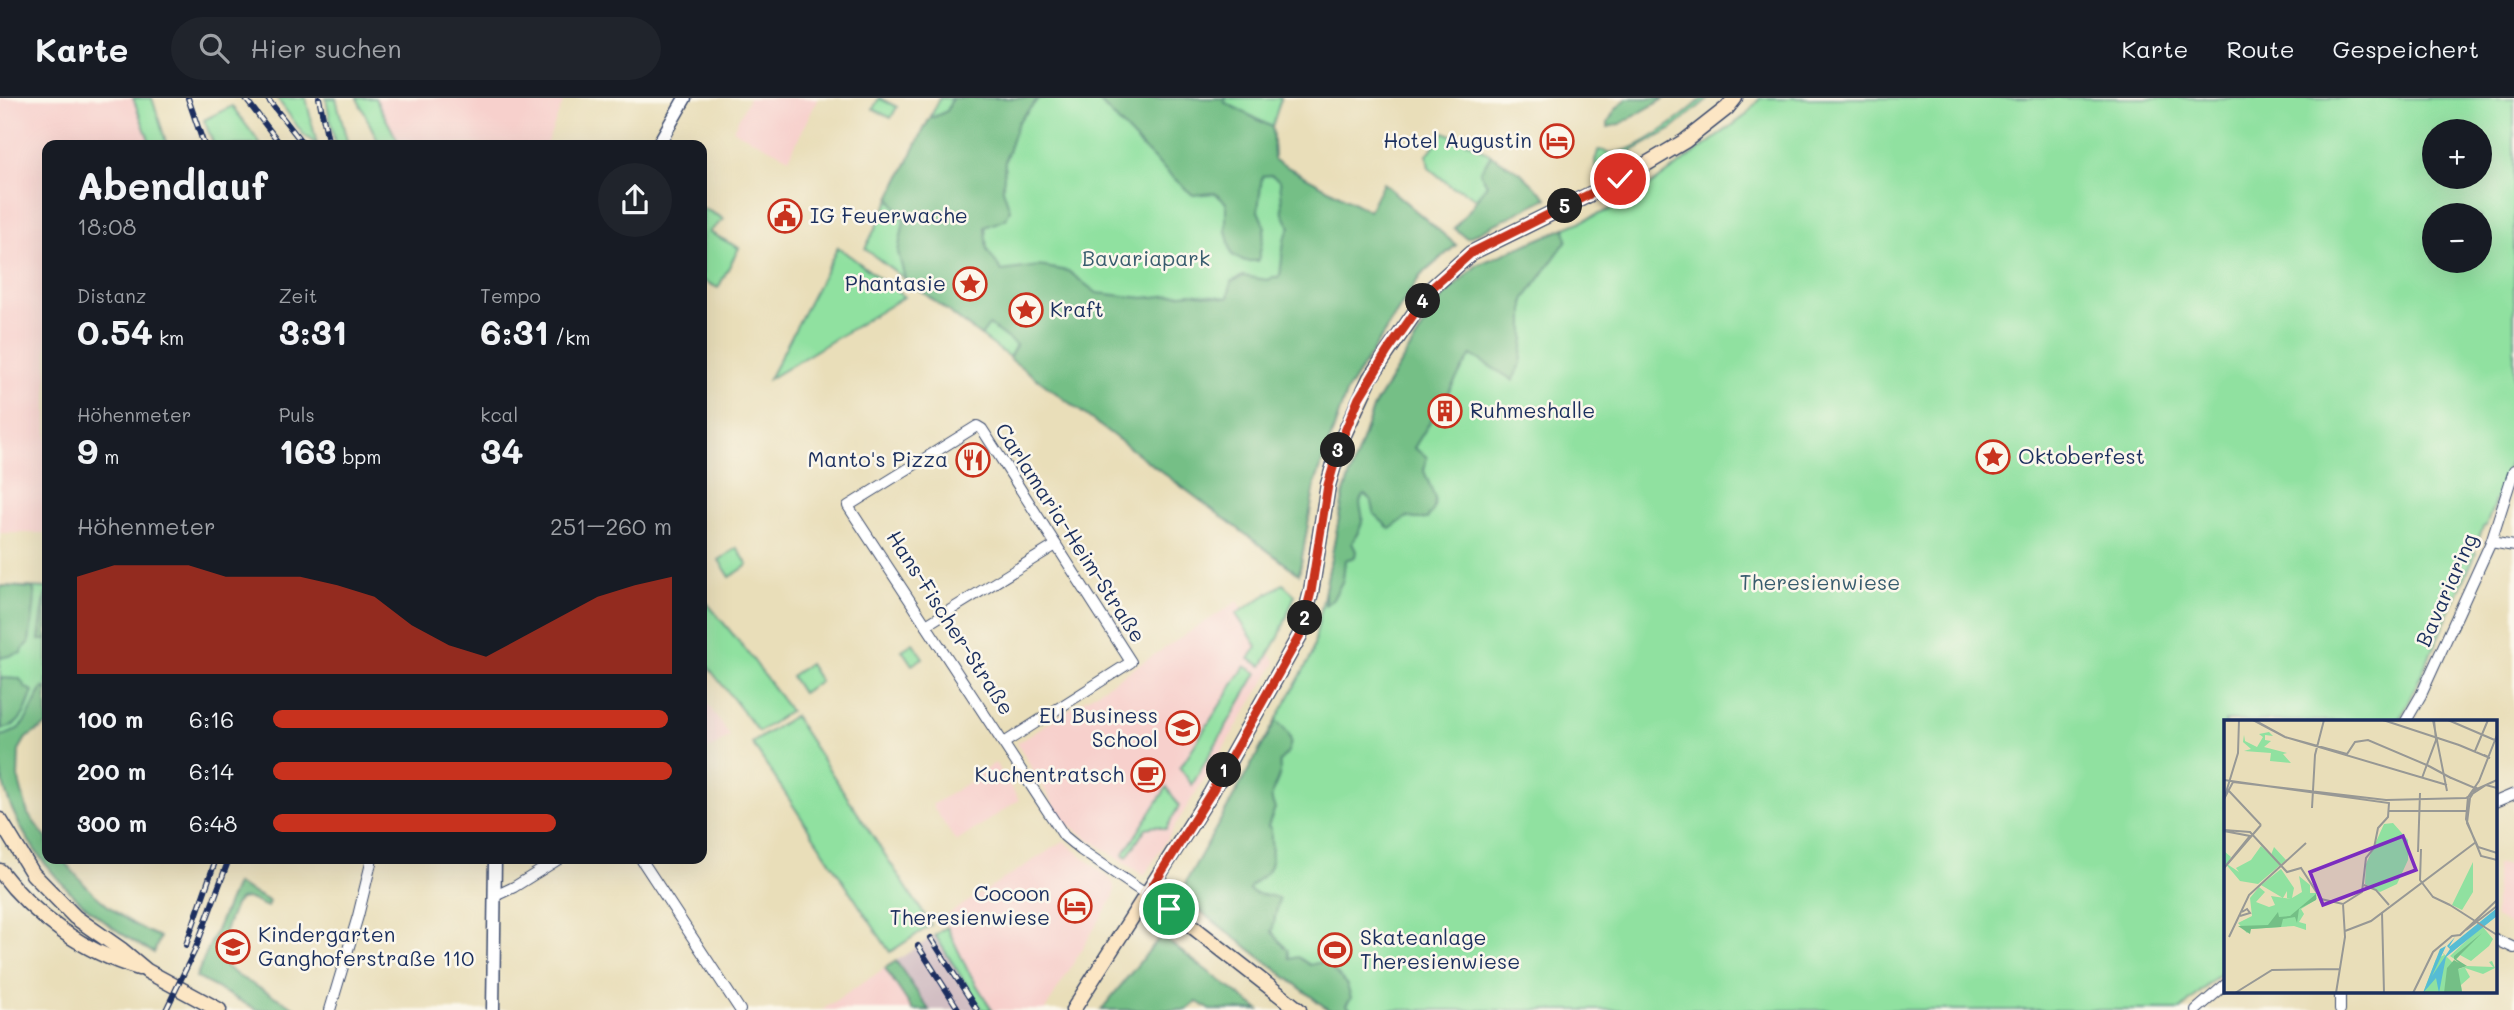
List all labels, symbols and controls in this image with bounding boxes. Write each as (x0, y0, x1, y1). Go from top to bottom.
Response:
search box (171, 17, 661, 80)
text: Karte (35, 27, 129, 70)
icon: search (195, 29, 233, 67)
text: Hier suchen (251, 31, 402, 65)
text: Karte (2121, 33, 2188, 64)
text: Route (2226, 33, 2295, 64)
text: Gespeichert (2333, 33, 2479, 64)
map controls (2422, 119, 2492, 273)
button: + (2422, 119, 2492, 189)
hotel icon: Hotel Augustin (1538, 122, 1576, 160)
place label: Hotel Augustin (1383, 126, 1532, 153)
pin (1590, 149, 1650, 209)
text: Abendlauf (77, 160, 268, 210)
icon: check (1601, 160, 1639, 198)
button: share (598, 163, 672, 237)
pin: 5 (1548, 188, 1582, 224)
text: 5 (1559, 193, 1570, 218)
public building icon: IG Feuerwache (766, 197, 804, 235)
place label: IG Feuerwache (810, 201, 968, 228)
button: − (2422, 203, 2492, 273)
text: 18:08 (77, 211, 136, 241)
park label: Bavariapark (1082, 244, 1210, 271)
place icon: Phantasie (951, 265, 989, 303)
place label: Phantasie (845, 269, 946, 296)
text: Distanz (77, 283, 146, 308)
text: Zeit (279, 283, 317, 308)
text: Tempo (480, 283, 541, 308)
pin: 4 (1406, 284, 1440, 318)
text: 4 (1416, 288, 1429, 313)
place icon: Kraft (1007, 291, 1045, 329)
place label: Kraft (1050, 295, 1104, 322)
text: 0.54 (77, 308, 153, 354)
text: 3:31 (279, 308, 347, 354)
text: 6:31 (480, 308, 549, 354)
text: km (153, 325, 184, 350)
text: /km (549, 325, 590, 350)
building icon: Ruhmeshalle (1426, 392, 1464, 430)
place label: Ruhmeshalle (1470, 396, 1595, 423)
text: Höhenmeter (77, 402, 191, 427)
text: Puls (279, 402, 315, 427)
text: kcal (480, 402, 518, 427)
street label: Carlamaria-Heim-Straße (990, 417, 1152, 647)
text: 9 (77, 427, 98, 473)
text: 163 (279, 427, 336, 473)
text: 34 (480, 427, 524, 473)
pin: 3 (1320, 432, 1356, 468)
text: 3 (1332, 437, 1343, 462)
place icon: Oktoberfest (1974, 438, 2012, 476)
restaurant icon: Manto's Pizza (954, 441, 992, 479)
place label: Oktoberfest (2018, 442, 2145, 469)
text: m (98, 444, 119, 469)
text: bpm (336, 444, 381, 469)
place label: Manto's Pizza (808, 445, 948, 472)
text: Höhenmeter (77, 511, 215, 541)
text: 251–260 m (550, 511, 672, 541)
street label: Hans-Fischer-Straße (881, 525, 1021, 720)
street label: Bavariaring (2409, 529, 2483, 650)
park label: Theresienwiese (1740, 568, 1900, 595)
pin: 2 (1288, 601, 1322, 636)
text: 2 (1299, 605, 1310, 630)
place label: EU Business School (1039, 701, 1158, 752)
text: 100 m (77, 704, 143, 734)
text: 6:16 (189, 704, 234, 734)
school or university icon: EU Business School (1164, 709, 1202, 747)
inset map (2224, 720, 2496, 992)
pin: 1 (1206, 752, 1242, 788)
text: 200 m (77, 756, 146, 786)
text: 6:14 (189, 756, 234, 786)
cafe icon: Kuchentratsch (1129, 756, 1167, 794)
text: 1 (1219, 757, 1228, 782)
place label: Kuchentratsch (974, 760, 1124, 787)
text: 300 m (77, 808, 147, 838)
text: 6:48 (189, 808, 237, 838)
place label: Cocoon Theresienwiese (890, 879, 1050, 930)
pin (1139, 879, 1199, 939)
hotel icon: Cocoon Theresienwiese (1056, 887, 1094, 925)
icon: arrive (1150, 890, 1188, 928)
place label: Kindergarten Ganghoferstraße 110 (258, 920, 474, 971)
place label: Skateanlage Theresienwiese (1360, 923, 1520, 974)
school or university icon: Kindergarten Ganghoferstraße 110 (214, 928, 252, 966)
sports icon: Skateanlage Theresienwiese (1316, 931, 1354, 969)

